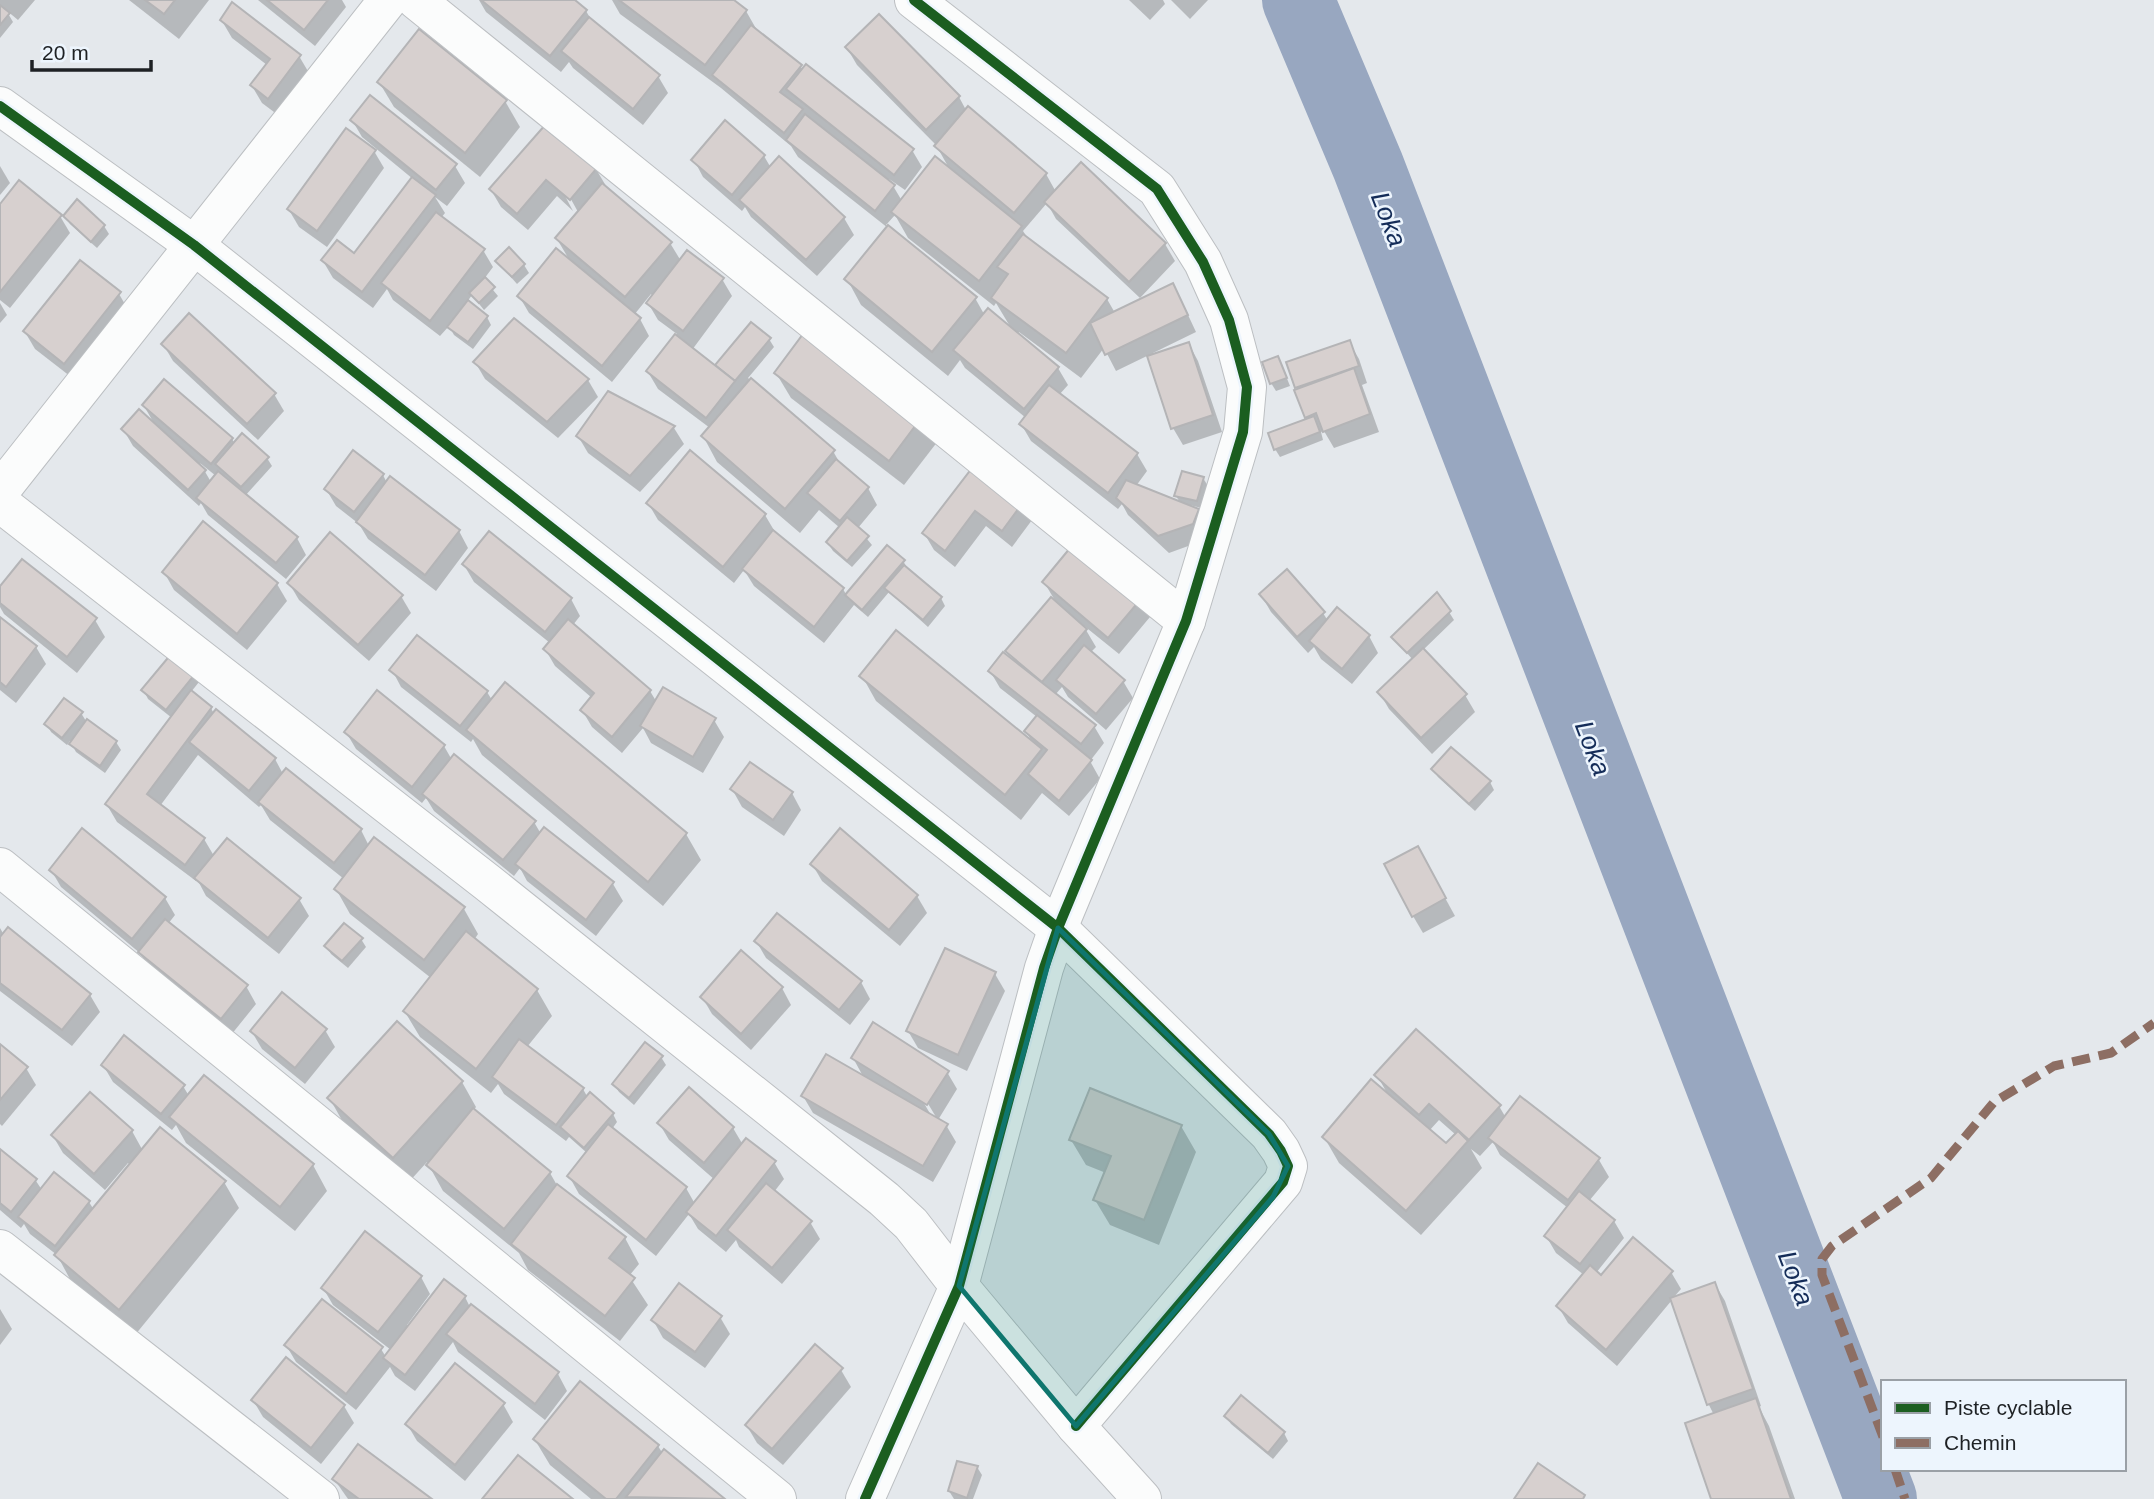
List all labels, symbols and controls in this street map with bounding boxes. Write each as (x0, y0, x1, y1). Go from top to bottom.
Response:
scale bar (32, 28, 150, 72)
text: 20 m (42, 41, 89, 64)
water label: Loka (1365, 187, 1413, 251)
water label: Loka (1569, 716, 1617, 780)
water label: Loka (1772, 1246, 1820, 1310)
legend (1881, 1380, 2126, 1471)
text: Piste cyclable (1944, 1396, 2072, 1419)
text: Chemin (1944, 1431, 2016, 1454)

